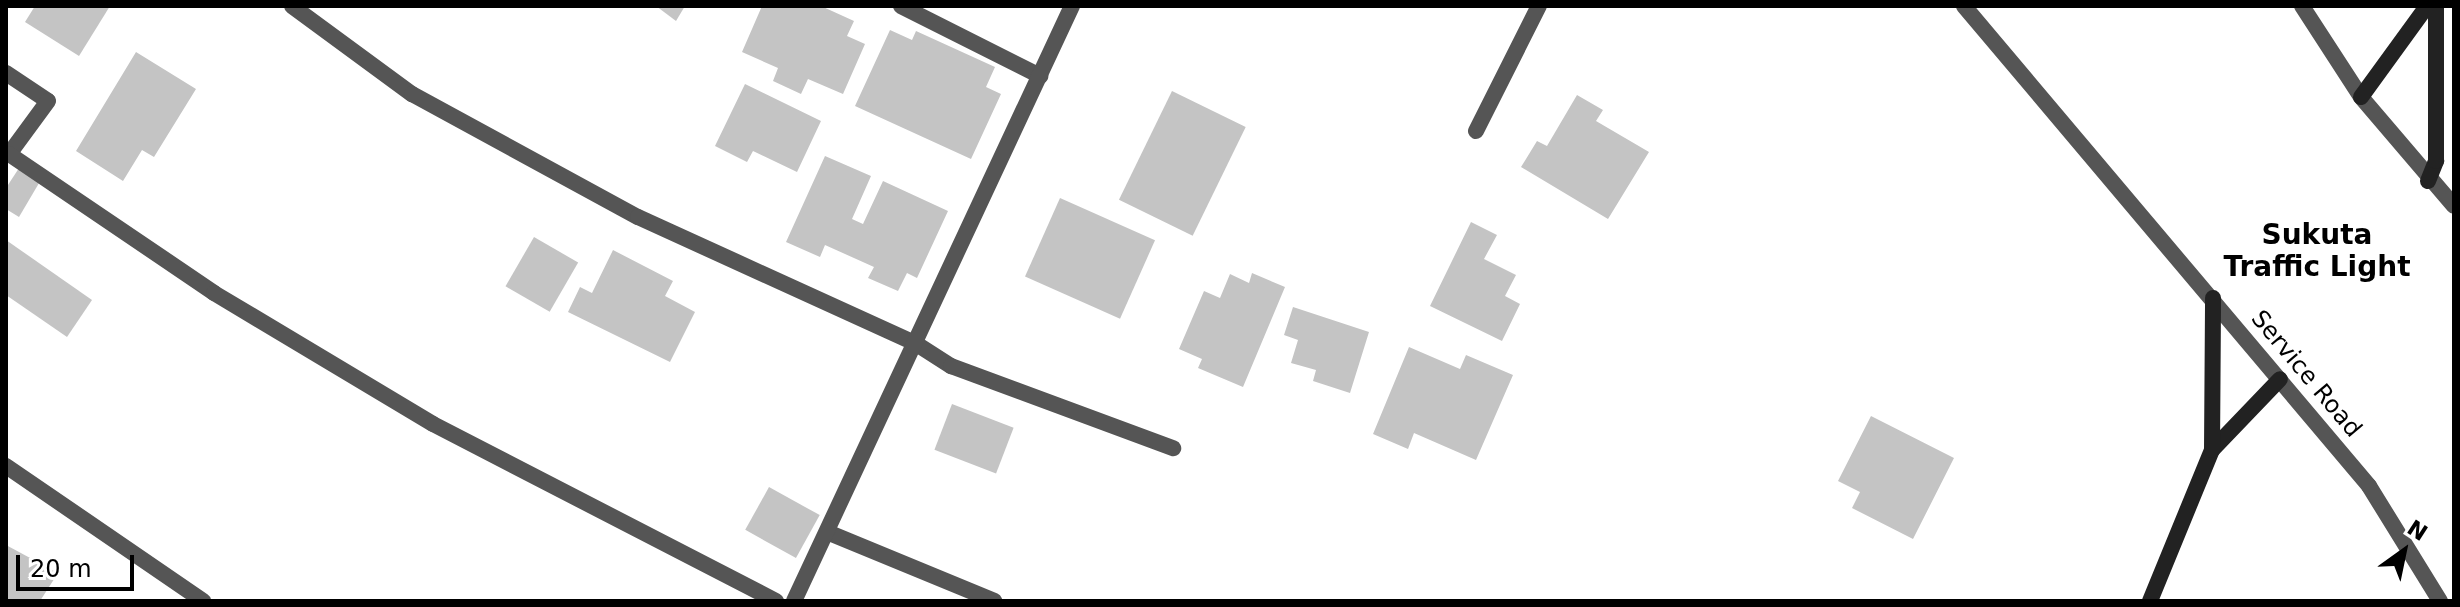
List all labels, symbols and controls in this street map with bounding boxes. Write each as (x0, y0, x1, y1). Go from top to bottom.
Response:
district label: Sukuta Traffic Light (2223, 218, 2411, 284)
street label: Service Road (2245, 305, 2367, 443)
north arrow (2364, 511, 2444, 591)
text: N (2403, 515, 2432, 546)
scale bar (20, 539, 138, 589)
text: 20 m (30, 555, 92, 583)

